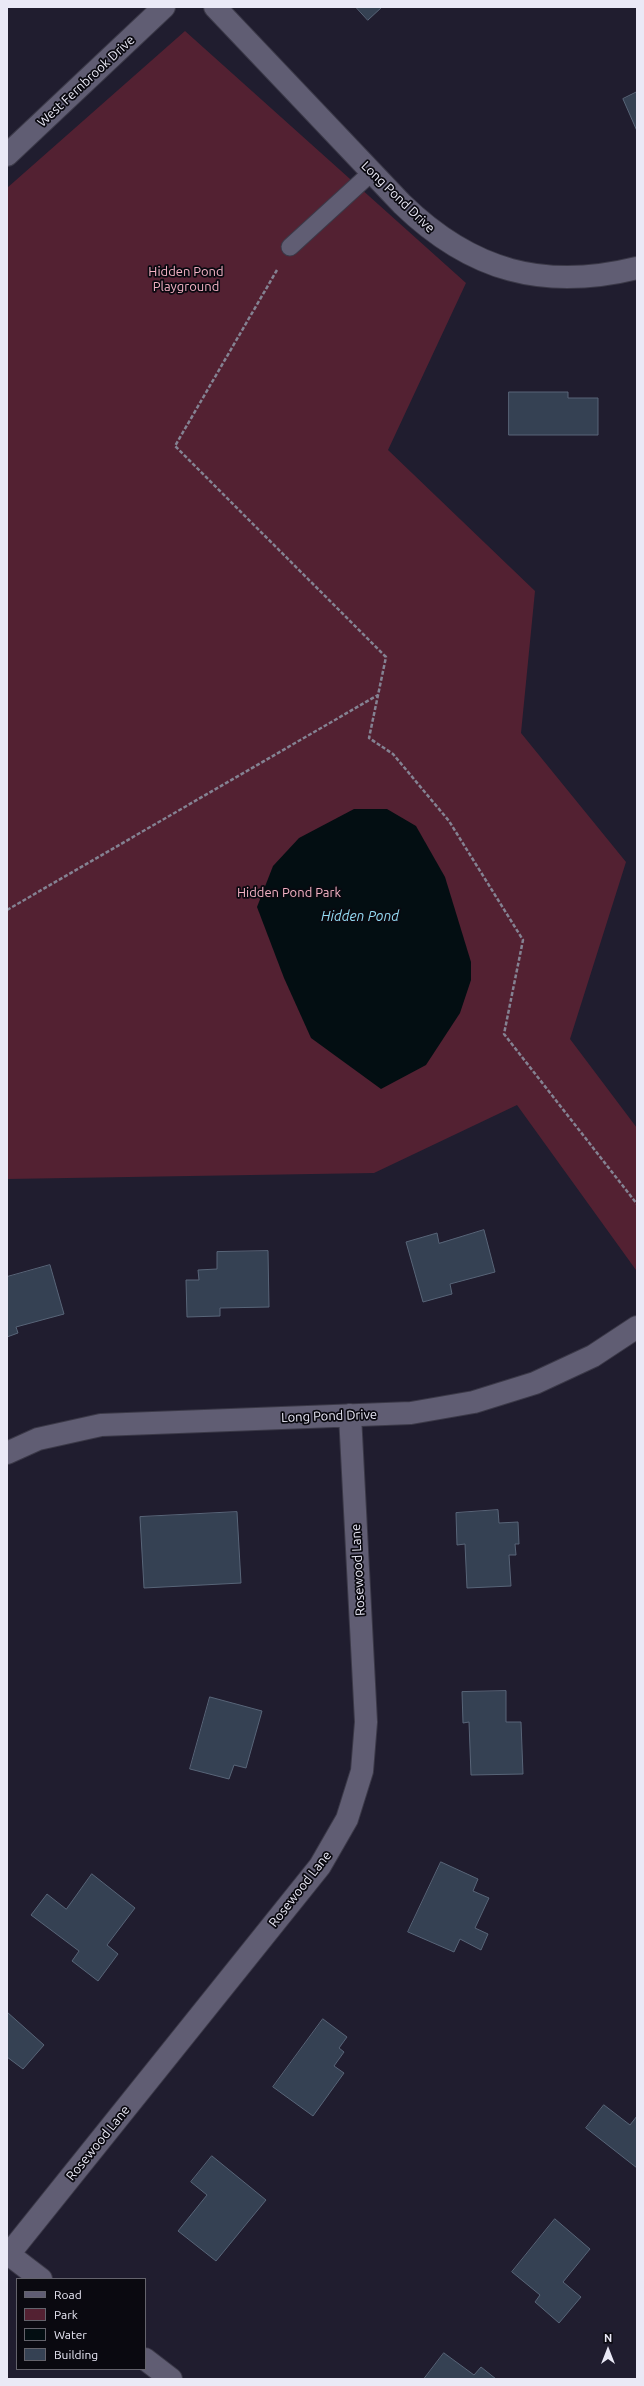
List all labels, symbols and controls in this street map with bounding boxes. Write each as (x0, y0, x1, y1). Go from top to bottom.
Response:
street label: West Fernbrook Drive (34, 32, 138, 130)
street label: Long Pond Drive (358, 158, 438, 236)
park label: Hidden Pond Playground (148, 264, 224, 295)
park label: Hidden Pond Park (237, 885, 341, 901)
water label: Hidden Pond (321, 908, 399, 924)
street label: Long Pond Drive (281, 1407, 377, 1425)
street label: Rosewood Lane (348, 1524, 368, 1616)
street label: Rosewood Lane (265, 1848, 335, 1930)
street label: Rosewood Lane (63, 2102, 133, 2184)
legend (16, 2278, 146, 2370)
text: Road (54, 2288, 82, 2301)
text: Park (54, 2308, 78, 2321)
text: Water (54, 2328, 87, 2341)
north arrow (588, 2330, 628, 2370)
text: N (604, 2332, 612, 2344)
text: Building (54, 2348, 98, 2361)

